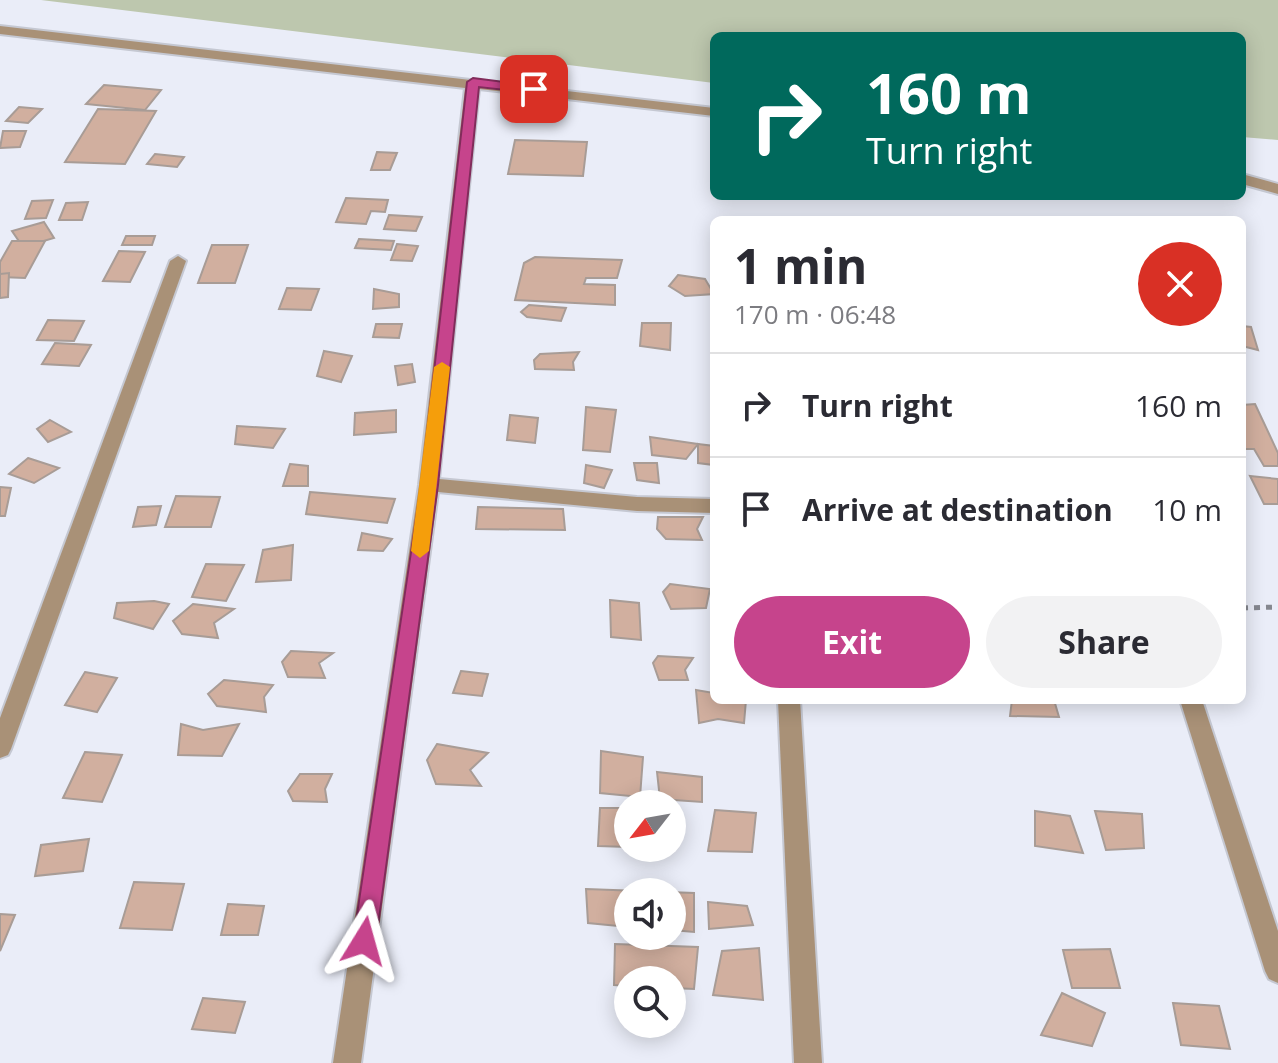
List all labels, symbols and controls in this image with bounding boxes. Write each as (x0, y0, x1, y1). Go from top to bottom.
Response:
text: 160 m (866, 54, 1032, 130)
pin (500, 55, 568, 123)
icon: right (734, 64, 838, 168)
icon: arrive (512, 67, 556, 111)
text: Turn right (866, 126, 1032, 175)
text: 1 min (734, 233, 867, 298)
button: close (1138, 242, 1222, 326)
text: 170 m · 06:48 (734, 296, 896, 332)
icon: right (734, 383, 778, 427)
text: Turn right (802, 385, 953, 426)
text: 160 m (1135, 385, 1222, 426)
icon: arrive (734, 487, 778, 531)
text: Arrive at destination (802, 489, 1113, 530)
text: 10 m (1152, 489, 1222, 530)
button: Exit (734, 596, 970, 688)
button: Share (986, 596, 1222, 688)
north arrow (614, 790, 686, 862)
map controls (614, 790, 686, 1038)
button: sound (614, 878, 686, 950)
position arrow (322, 899, 406, 983)
button: search (614, 966, 686, 1038)

